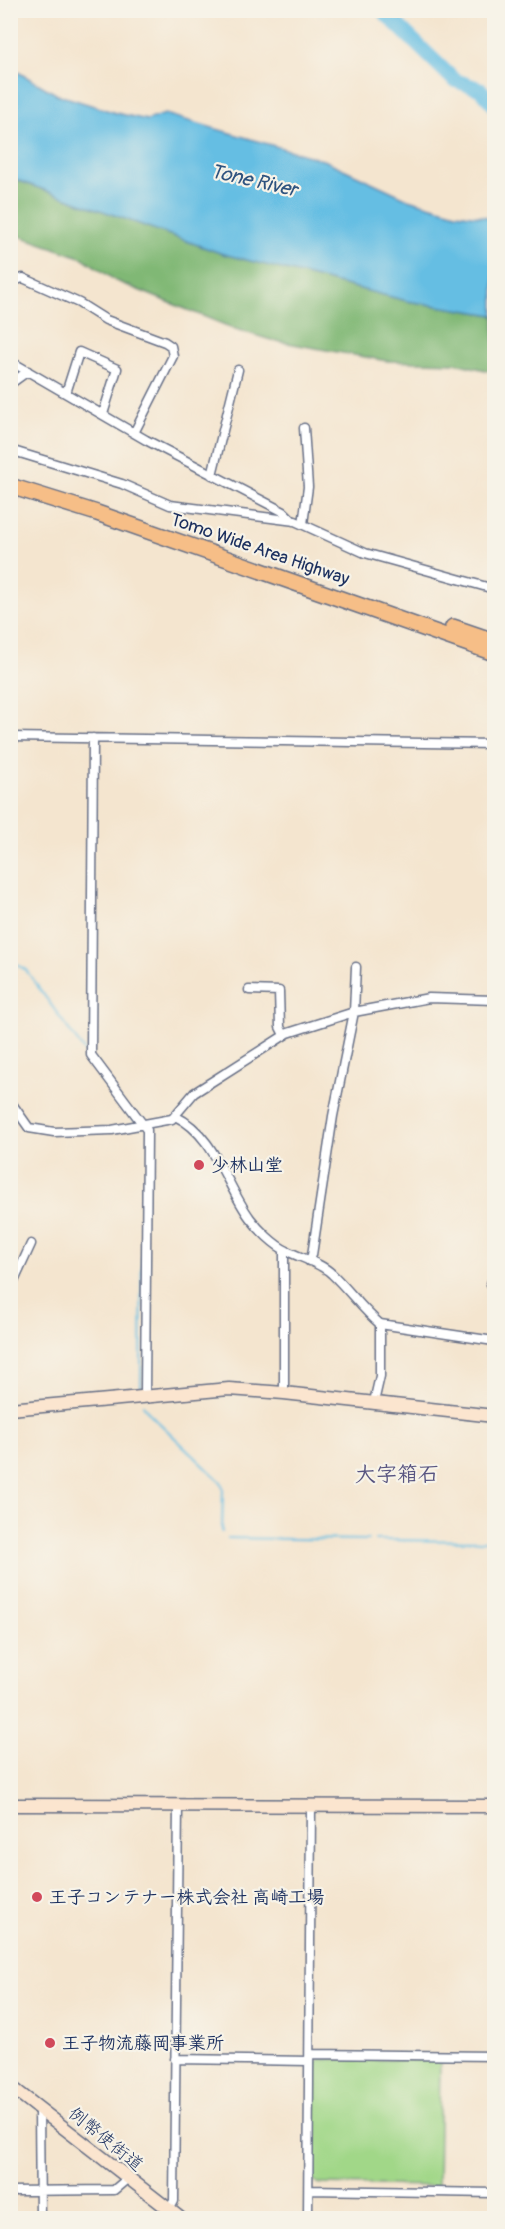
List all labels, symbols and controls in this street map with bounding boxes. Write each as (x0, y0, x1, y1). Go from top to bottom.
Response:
water label: Tone River (208, 158, 302, 203)
street label: Tomo Wide Area Highway (167, 508, 353, 591)
place label: 少林山堂 (211, 1154, 283, 1177)
marker: 少林山堂 (192, 1158, 206, 1172)
district label: 大字箱石 (355, 1461, 439, 1488)
place label: 王子コンテナー株式会社 高崎工場 (49, 1886, 324, 1909)
marker: 王子コンテナー株式会社 高崎工場 (30, 1890, 44, 1904)
place label: 王子物流藤岡事業所 (62, 2032, 224, 2055)
marker: 王子物流藤岡事業所 (43, 2036, 57, 2050)
street label: 例幣使街道 (63, 2102, 148, 2177)

